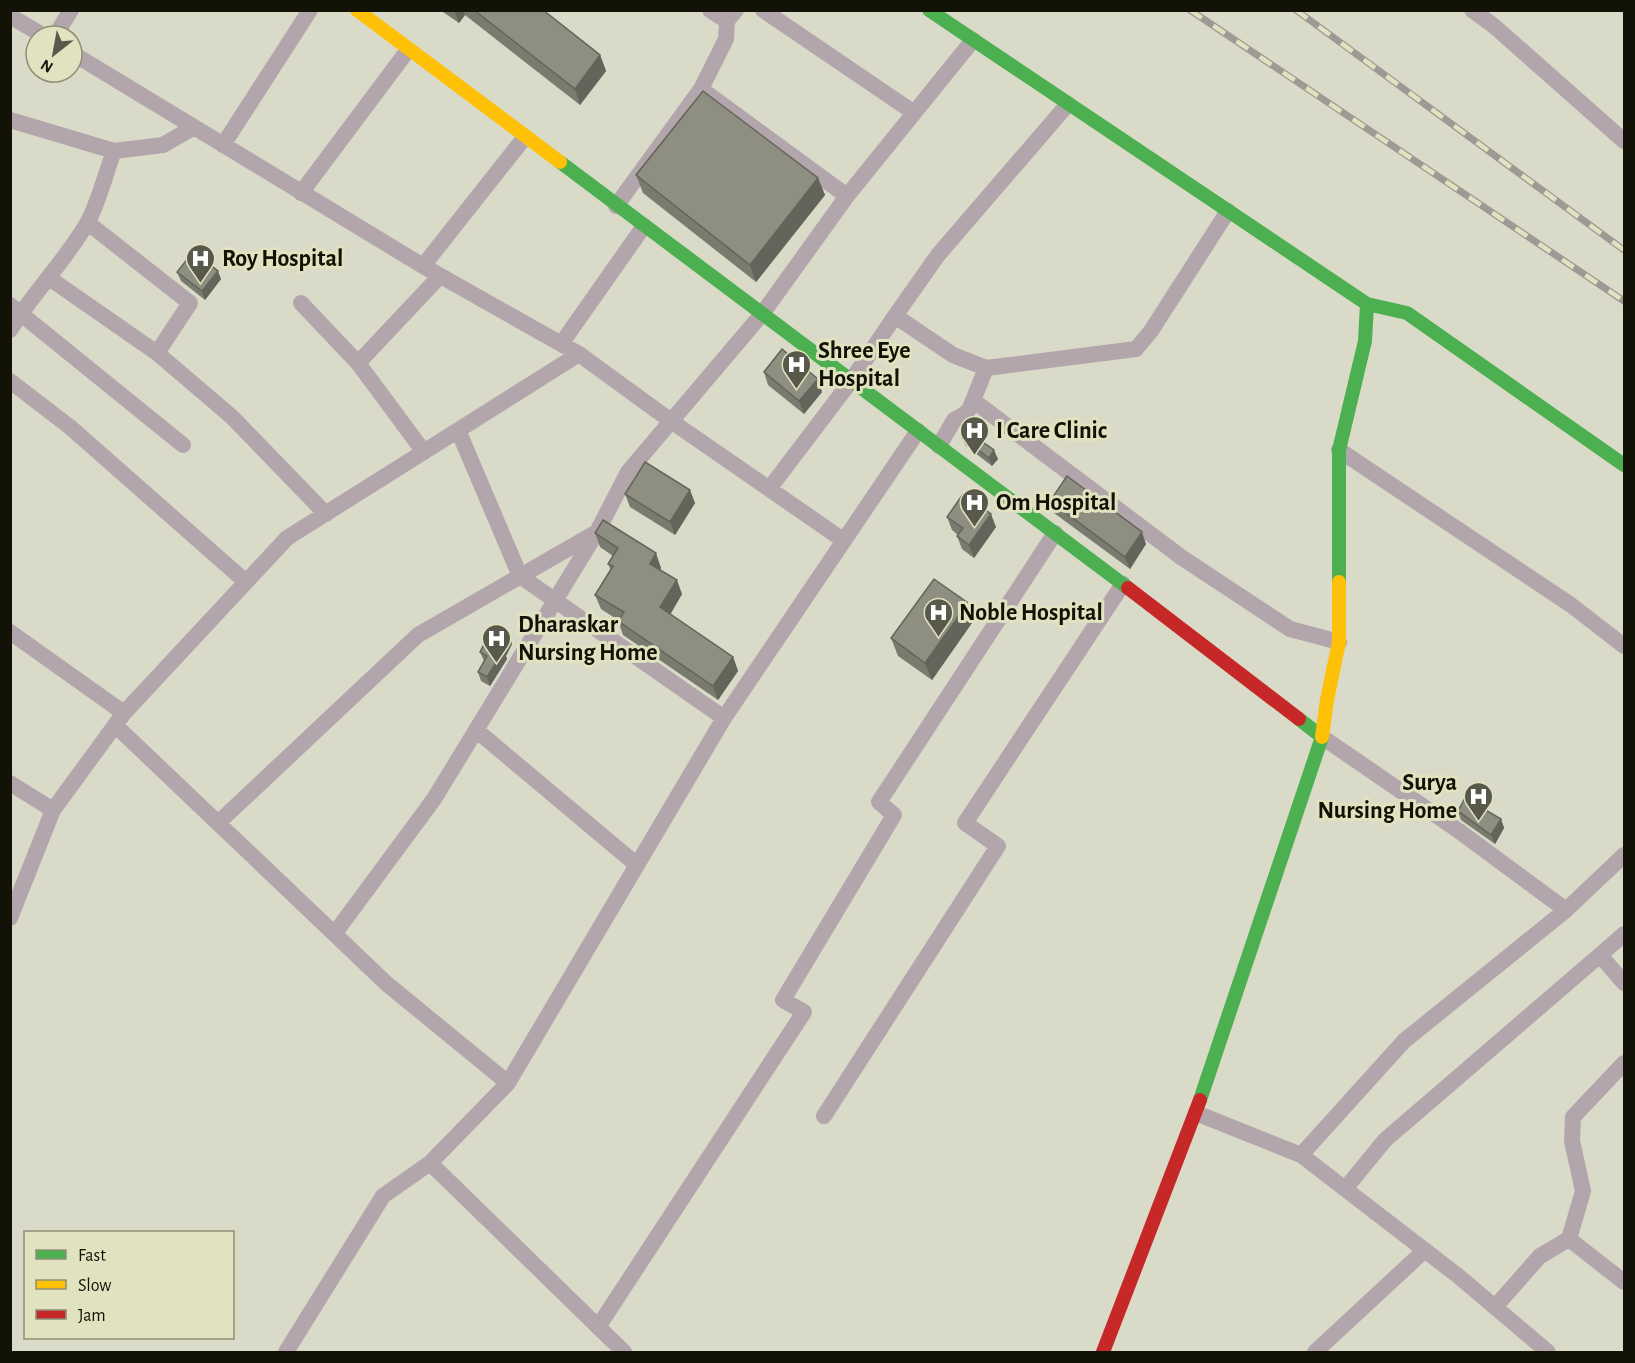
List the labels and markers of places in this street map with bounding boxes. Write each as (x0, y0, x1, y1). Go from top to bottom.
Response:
hospital icon: Roy Hospital (185, 242, 217, 284)
place label: Roy Hospital (222, 247, 343, 271)
place label: Shree Eye Hospital (818, 339, 911, 391)
hospital icon: Shree Eye Hospital (781, 348, 813, 390)
hospital icon: I Care Clinic (959, 414, 991, 456)
place label: I Care Clinic (996, 419, 1107, 443)
hospital icon: Om Hospital (959, 486, 991, 528)
place label: Om Hospital (996, 491, 1116, 515)
hospital icon: Noble Hospital (922, 596, 954, 638)
place label: Noble Hospital (959, 601, 1103, 625)
place label: Dharaskar Nursing Home (518, 613, 658, 665)
hospital icon: Dharaskar Nursing Home (481, 622, 513, 664)
place label: Surya Nursing Home (1317, 771, 1457, 823)
hospital icon: Surya Nursing Home (1462, 780, 1494, 822)

